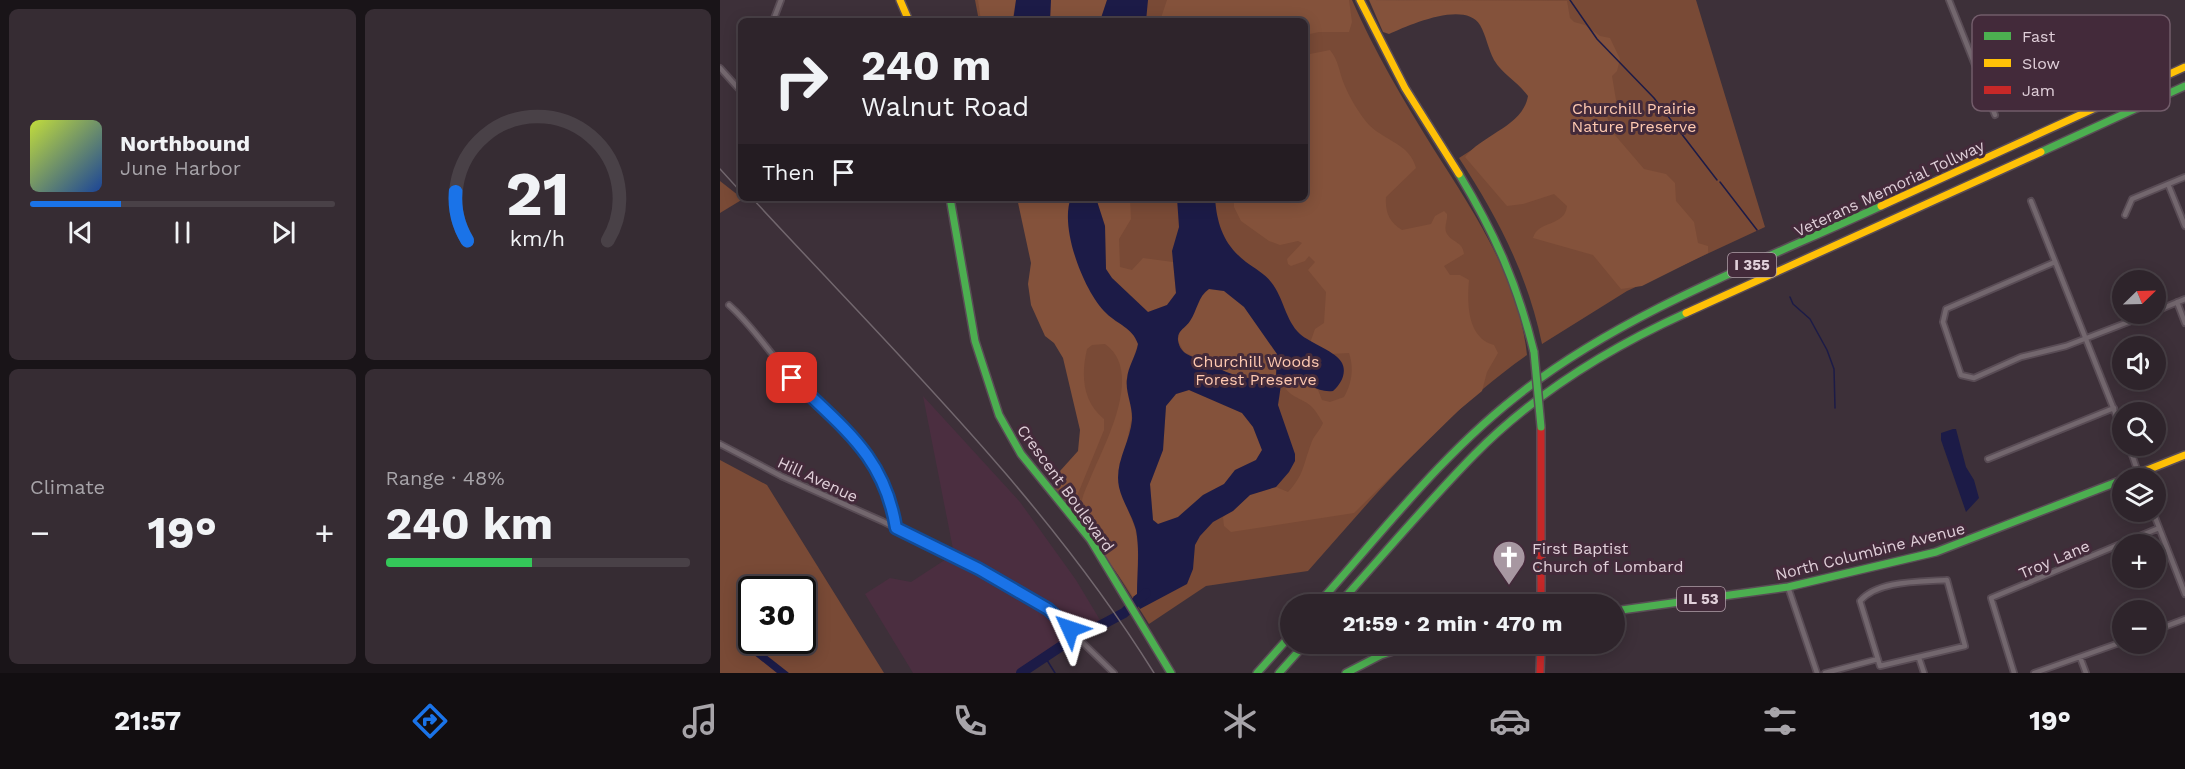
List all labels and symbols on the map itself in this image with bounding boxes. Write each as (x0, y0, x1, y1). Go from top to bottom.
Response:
legend (1972, 15, 2170, 111)
text: Fast (2022, 27, 2055, 46)
text: Slow (2022, 54, 2060, 73)
text: Jam (2022, 81, 2055, 100)
park label: Churchill Prairie Nature Preserve (1572, 99, 1696, 136)
street label: Veterans Memorial Tollway (1791, 136, 1988, 241)
road number: I 355 (1728, 253, 1776, 277)
north arrow (2112, 270, 2166, 324)
pin (766, 352, 817, 403)
park label: Churchill Woods Forest Preserve (1193, 352, 1319, 389)
street label: Crescent Boulevard (1013, 421, 1118, 556)
street label: Hill Avenue (775, 453, 861, 506)
street label: North Columbine Avenue (1773, 519, 1967, 584)
street label: Troy Lane (2016, 536, 2093, 583)
church icon: First Baptist Church of Lombard (1491, 539, 1527, 586)
place label: First Baptist Church of Lombard (1532, 539, 1683, 576)
speed limit sign: 30 (738, 576, 816, 654)
road number: IL 53 (1677, 587, 1725, 611)
position arrow (1038, 597, 1102, 661)

